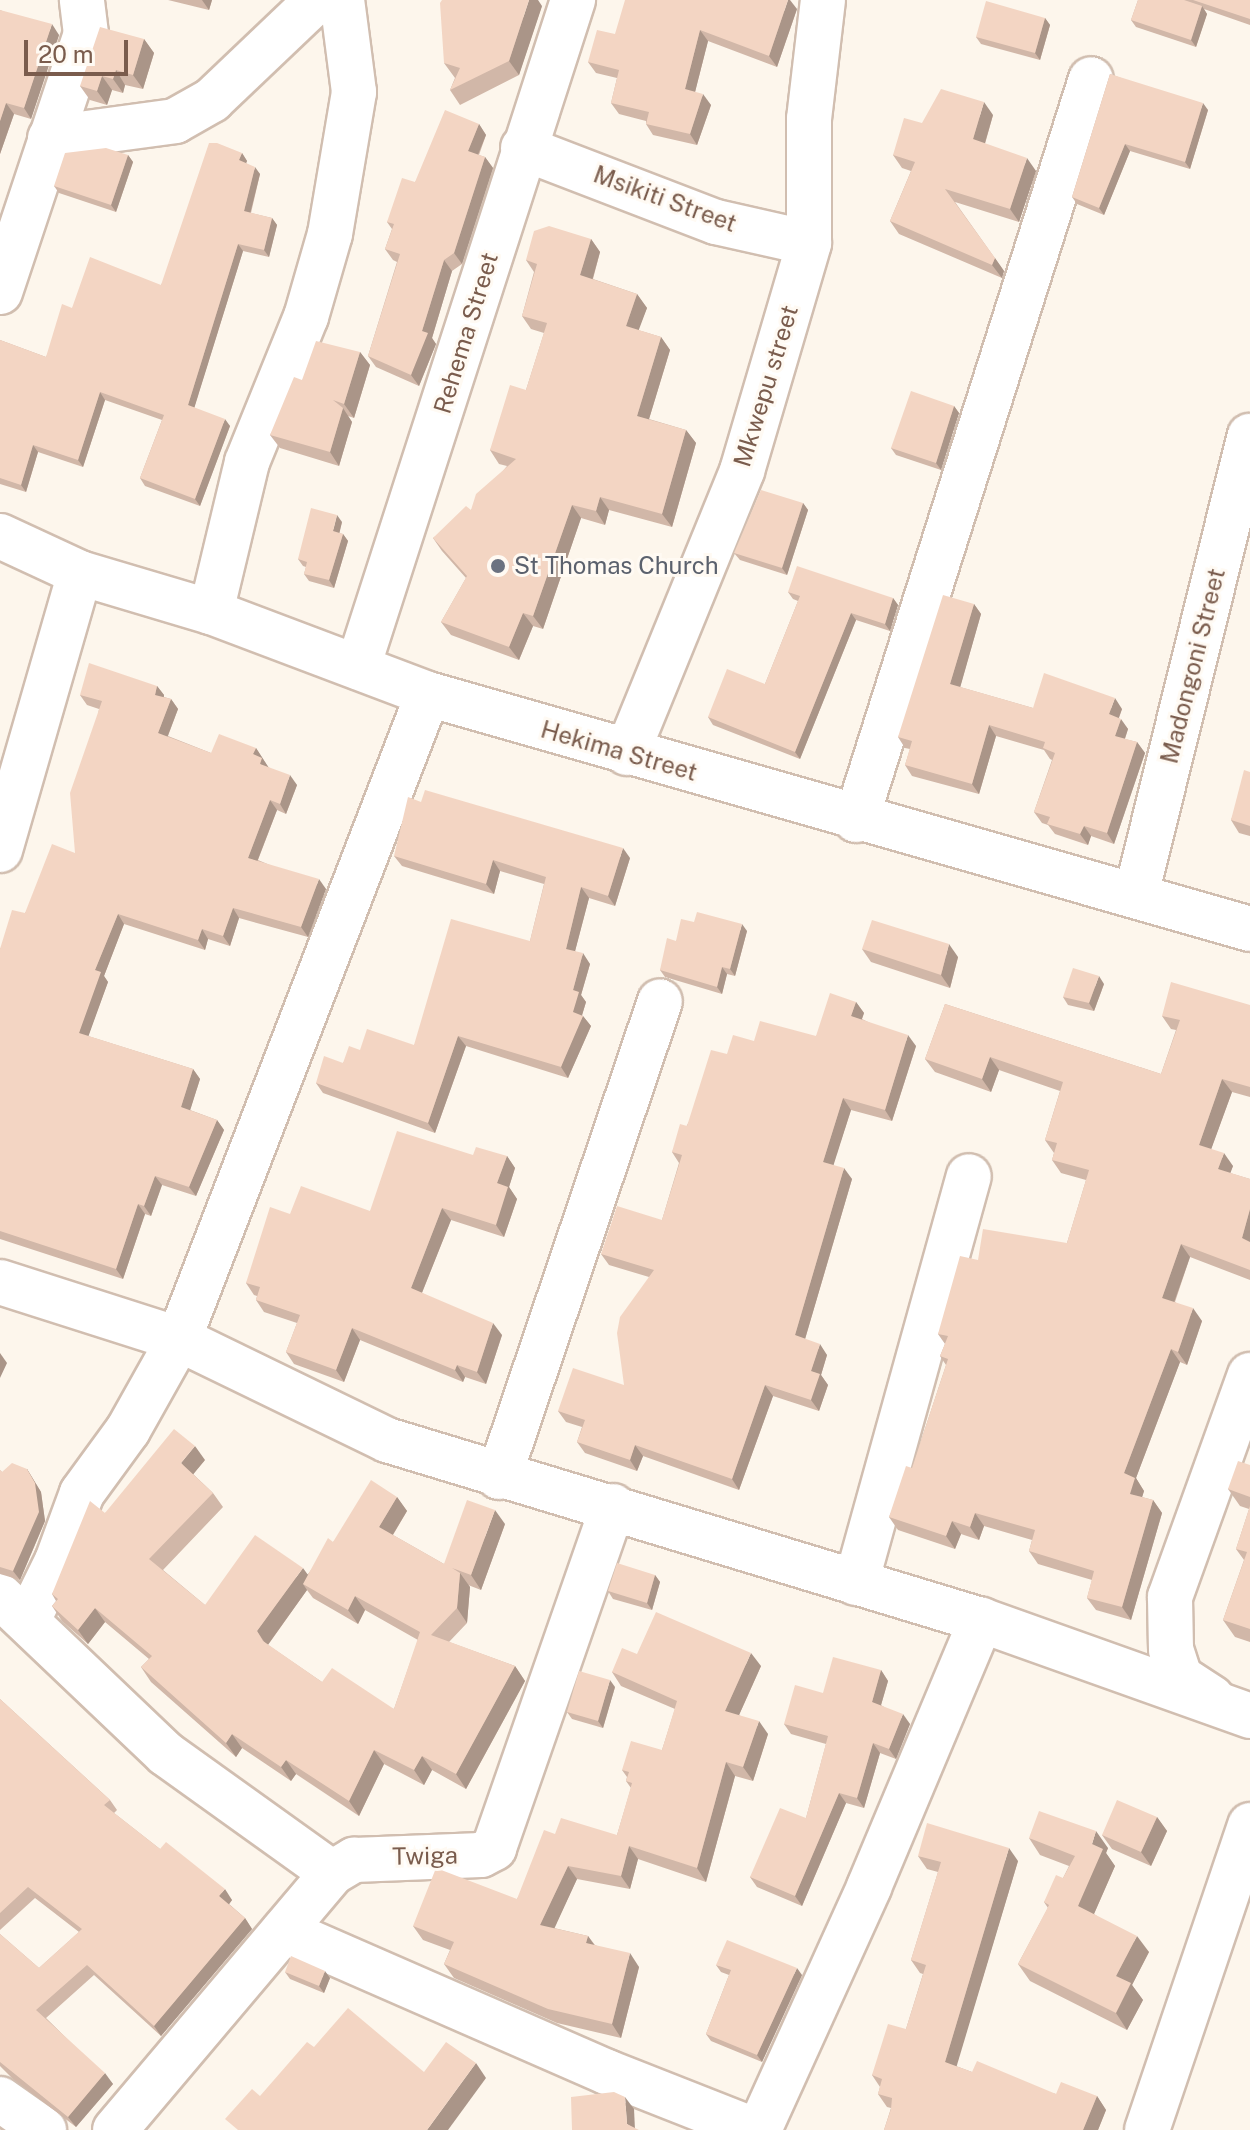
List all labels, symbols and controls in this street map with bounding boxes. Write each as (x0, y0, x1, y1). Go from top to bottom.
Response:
scale bar (28, 24, 132, 74)
text: 20 m (38, 40, 94, 68)
street label: Msikiti Street (590, 160, 740, 238)
street label: Rehema Street (428, 249, 504, 417)
street label: Mkwepu street (728, 302, 804, 470)
place label: St Thomas Church (514, 552, 719, 580)
marker: St Thomas Church (489, 557, 507, 575)
street label: Madongoni Street (1155, 565, 1231, 767)
street label: Hekima Street (537, 715, 701, 787)
street label: Twiga (392, 1841, 458, 1871)

